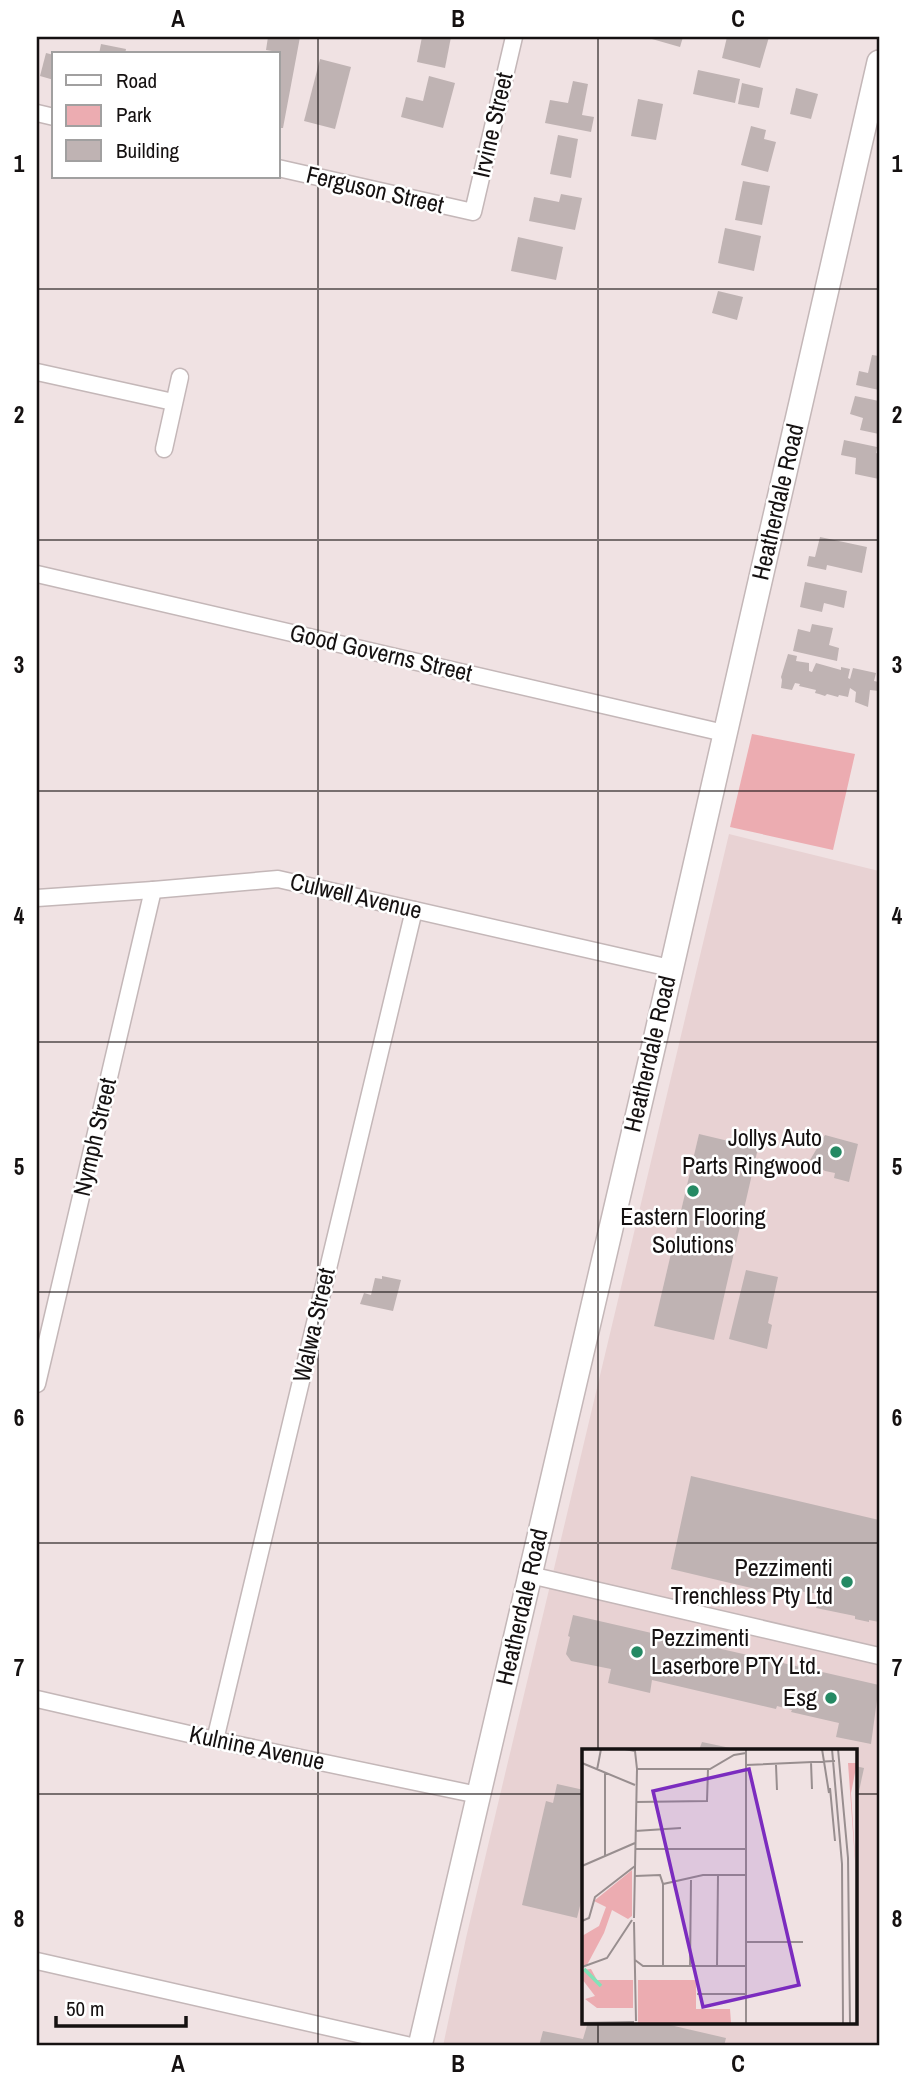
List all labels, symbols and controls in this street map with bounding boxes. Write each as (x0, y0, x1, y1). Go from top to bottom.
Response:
text: A (171, 3, 185, 34)
text: B (451, 3, 465, 34)
text: C (731, 3, 745, 34)
legend (52, 52, 280, 178)
text: Road (116, 66, 157, 95)
street label: Irvine Street (464, 68, 520, 181)
text: Park (116, 100, 152, 129)
text: Building (116, 136, 180, 165)
text: 1 (14, 148, 25, 179)
text: 1 (892, 148, 903, 179)
street label: Ferguson Street (303, 158, 448, 220)
text: 2 (14, 399, 24, 430)
text: 2 (892, 399, 902, 430)
street label: Heatherdale Road (743, 420, 811, 583)
street label: Good Governs Street (287, 616, 476, 689)
text: 3 (14, 649, 24, 680)
text: 3 (892, 649, 902, 680)
street label: Culwell Avenue (287, 864, 425, 926)
text: 4 (14, 900, 25, 931)
text: 4 (892, 900, 903, 931)
street label: Heatherdale Road (615, 972, 683, 1135)
street label: Nymph Street (65, 1074, 123, 1199)
place label: Jollys Auto Parts Ringwood (682, 1121, 822, 1181)
marker: Jollys Auto Parts Ringwood (828, 1144, 844, 1160)
text: 5 (14, 1151, 24, 1182)
text: 5 (892, 1151, 902, 1182)
marker: Eastern Flooring Solutions (685, 1183, 701, 1199)
place label: Eastern Flooring Solutions (620, 1200, 766, 1260)
street label: Walwa Street (284, 1264, 342, 1385)
text: 6 (14, 1402, 24, 1433)
text: 6 (892, 1402, 902, 1433)
street label: Heatherdale Road (487, 1525, 555, 1688)
place label: Pezzimenti Trenchless Pty Ltd (671, 1551, 833, 1611)
marker: Pezzimenti Trenchless Pty Ltd (839, 1574, 855, 1590)
place label: Pezzimenti Laserbore PTY Ltd. (651, 1621, 821, 1681)
marker: Pezzimenti Laserbore PTY Ltd. (629, 1644, 645, 1660)
text: 7 (14, 1652, 24, 1683)
text: 7 (892, 1652, 902, 1683)
place label: Esg (783, 1681, 817, 1713)
marker: Esg (823, 1690, 839, 1706)
street label: Kulnine Avenue (187, 1717, 328, 1777)
inset map (582, 1749, 856, 2024)
text: 8 (14, 1903, 24, 1934)
text: 8 (892, 1903, 902, 1934)
scale bar (56, 1985, 186, 2029)
text: 50 m (66, 1994, 104, 2023)
text: A (171, 2048, 185, 2079)
text: B (451, 2048, 465, 2079)
text: C (731, 2048, 745, 2079)

